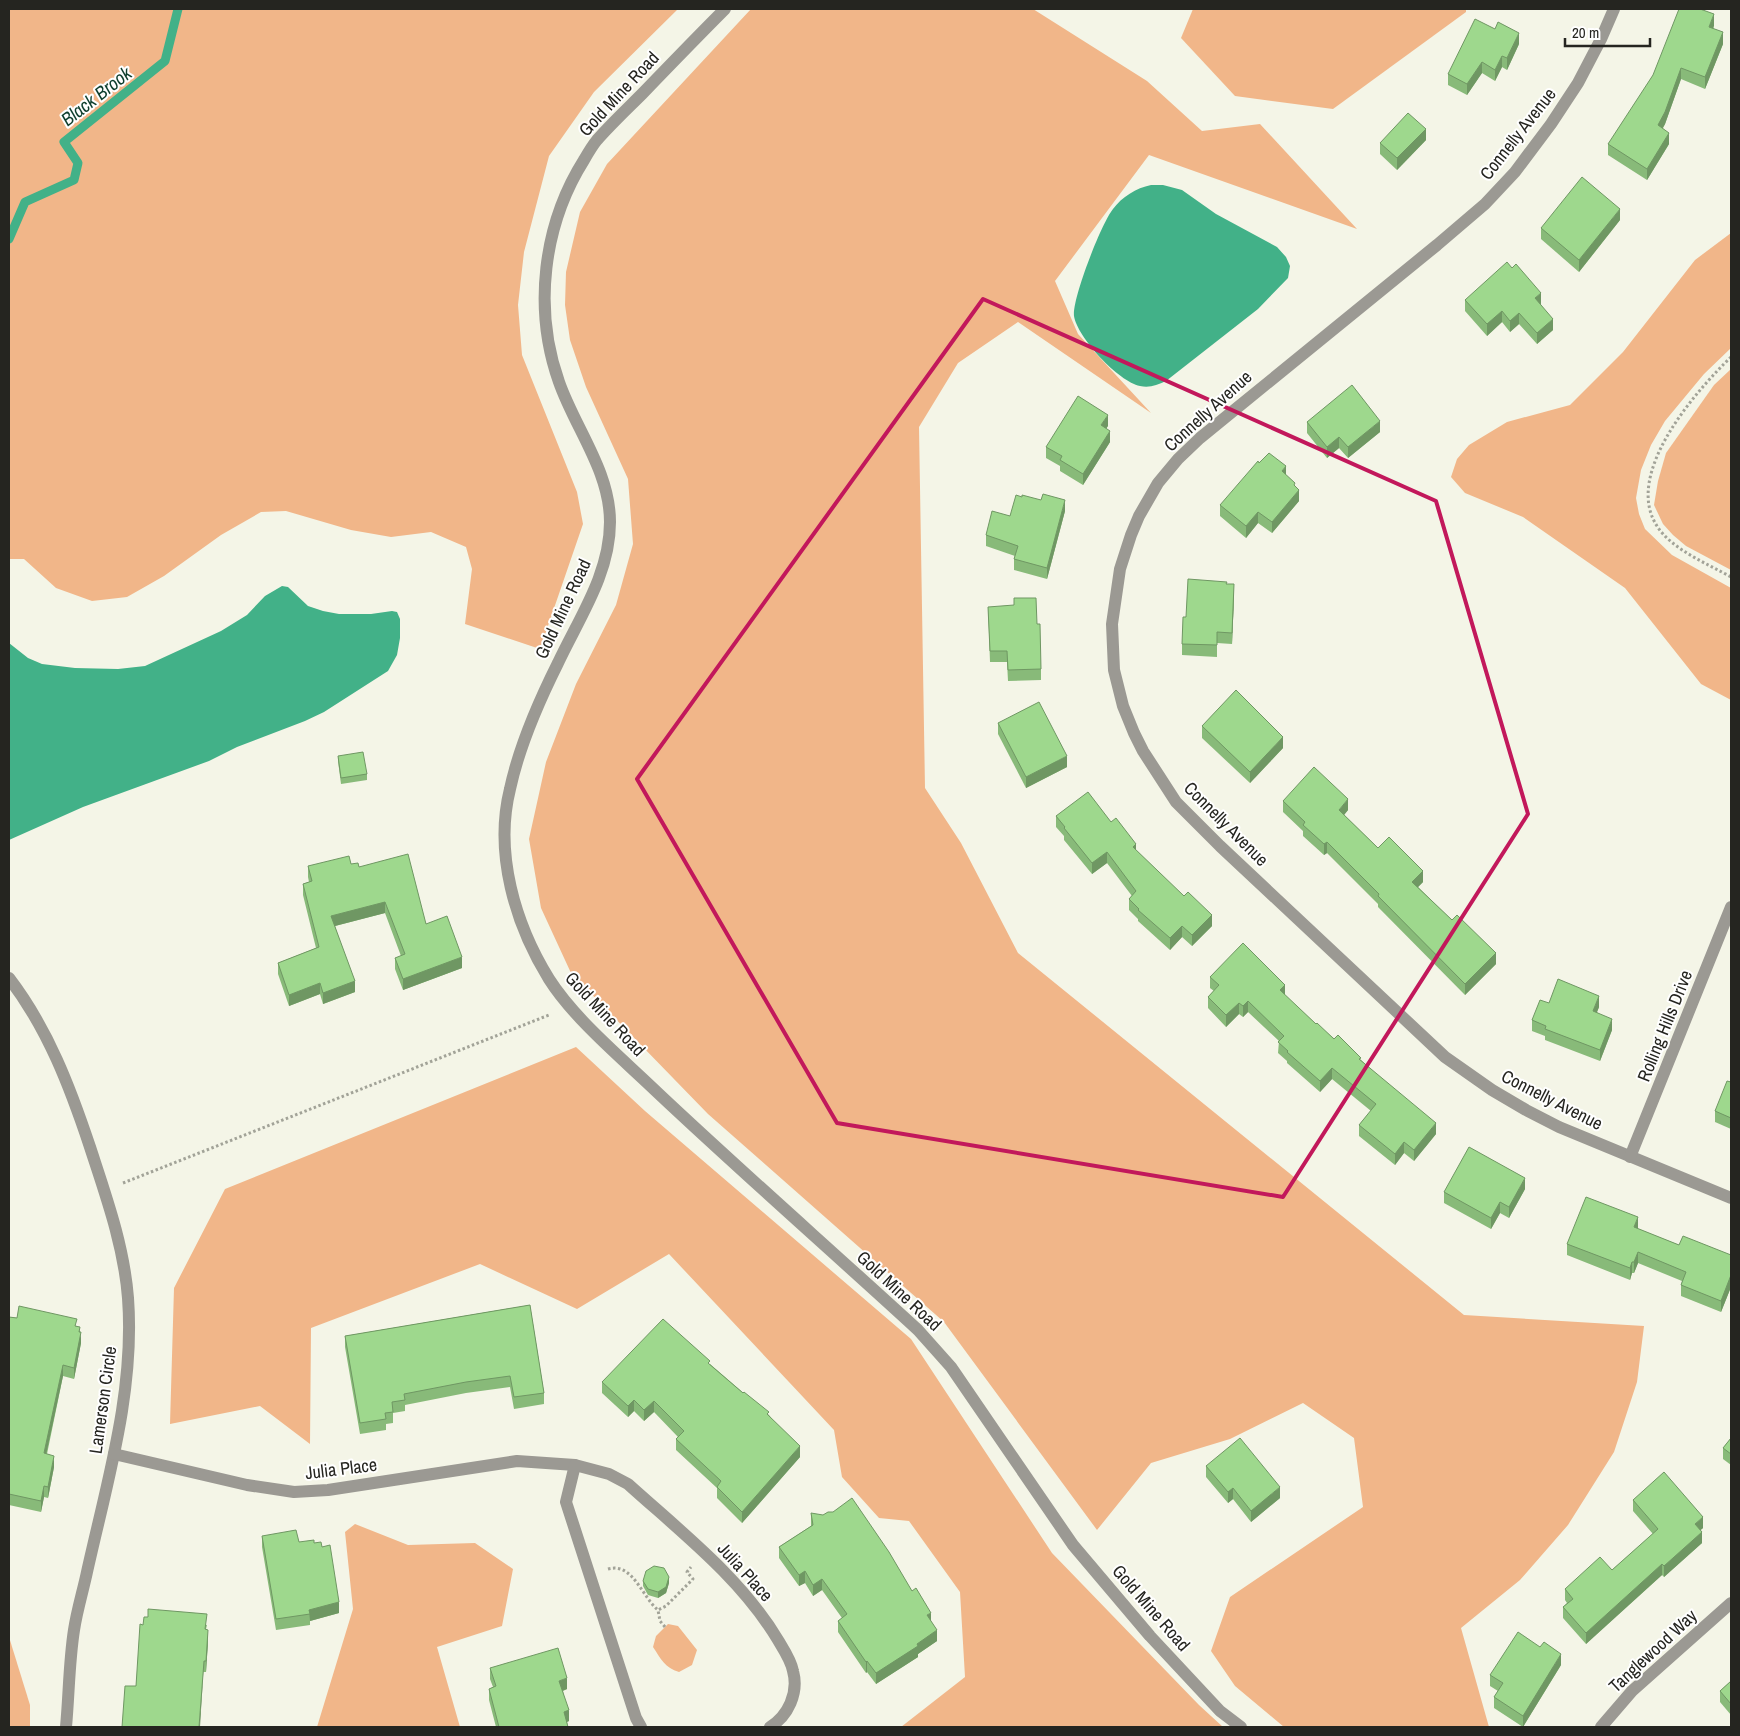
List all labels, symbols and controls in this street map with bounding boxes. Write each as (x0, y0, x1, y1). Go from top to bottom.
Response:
scale bar (1565, 15, 1650, 47)
text: 20 m (1572, 22, 1599, 43)
street label: Gold Mine Road (573, 46, 664, 141)
water label: Black Brook (55, 59, 138, 132)
street label: Connelly Avenue (1474, 82, 1561, 185)
street label: Connelly Avenue (1158, 364, 1257, 457)
street label: Gold Mine Road (529, 555, 597, 663)
street label: Connelly Avenue (1178, 776, 1274, 872)
street label: Gold Mine Road (560, 966, 651, 1061)
street label: Rolling Hills Drive (1631, 966, 1698, 1085)
street label: Connelly Avenue (1497, 1063, 1607, 1136)
street label: Gold Mine Road (852, 1245, 947, 1336)
street label: Lamerson Circle (83, 1345, 122, 1455)
street label: Julia Place (304, 1452, 378, 1485)
street label: Julia Place (712, 1536, 779, 1607)
street label: Gold Mine Road (1107, 1559, 1196, 1656)
street label: Tanglewood Way (1603, 1603, 1703, 1698)

